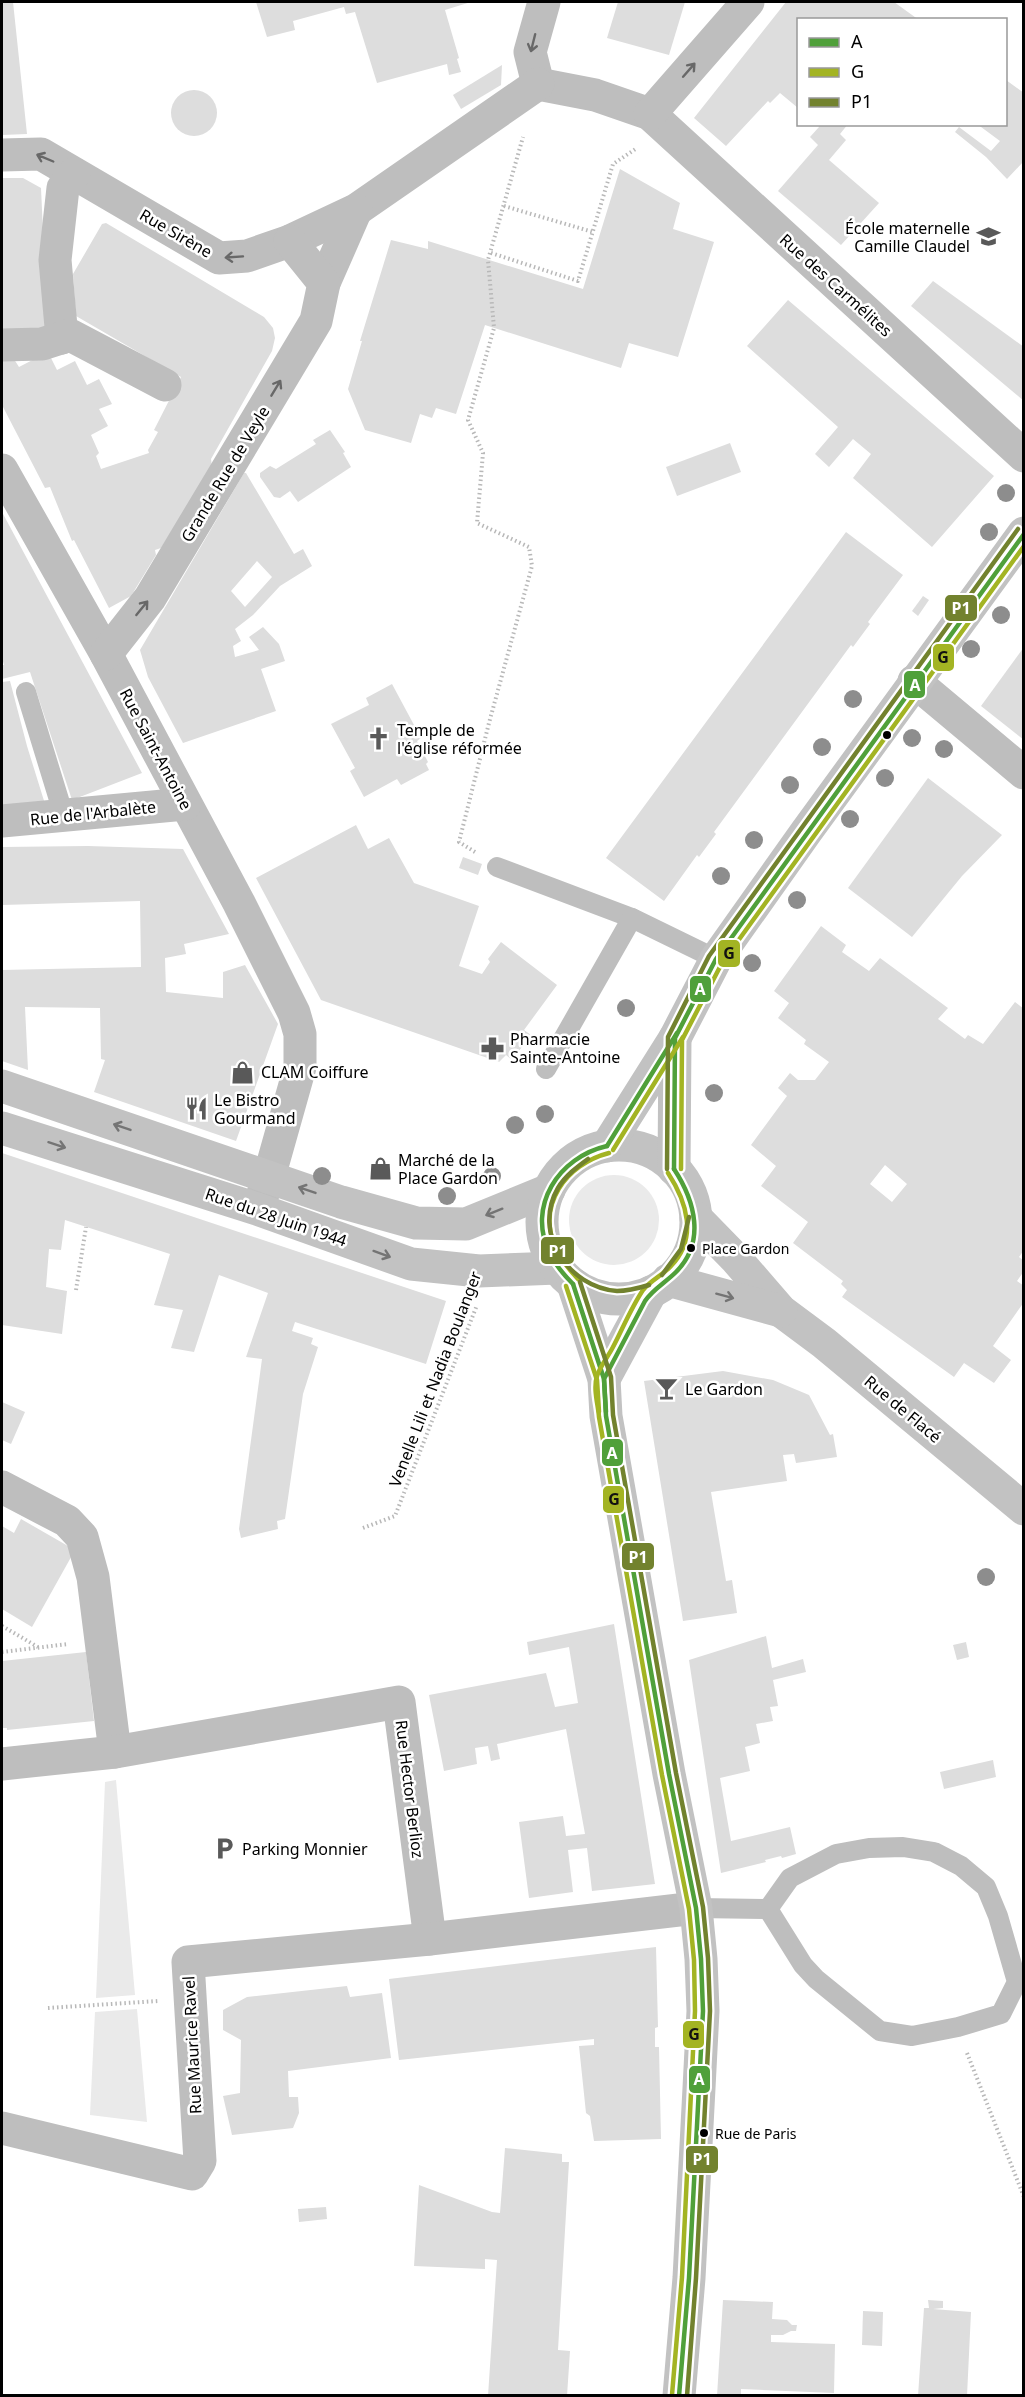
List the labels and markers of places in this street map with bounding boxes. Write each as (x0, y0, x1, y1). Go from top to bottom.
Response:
place label: École maternelle Camille Claudel (845, 217, 970, 257)
school or university icon: École maternelle Camille Claudel (975, 224, 1001, 250)
place label: Temple de l'église réformée (397, 719, 522, 759)
church icon: Temple de l'église réformée (366, 726, 392, 752)
unlabelled marker (881, 729, 893, 741)
place label: Pharmacie Sainte-Antoine (510, 1028, 620, 1068)
pharmacy icon: Pharmacie Sainte-Antoine (479, 1035, 505, 1061)
shop icon: CLAM Coiffure (230, 1059, 256, 1085)
place label: CLAM Coiffure (261, 1061, 369, 1083)
place label: Le Bistro Gourmand (214, 1089, 296, 1129)
restaurant icon: Le Bistro Gourmand (183, 1096, 209, 1122)
place label: Marché de la Place Gardon (398, 1149, 498, 1189)
shop icon: Marché de la Place Gardon (367, 1156, 393, 1182)
place label: Place Gardon (702, 1239, 789, 1258)
marker: Place Gardon (685, 1242, 697, 1254)
bar icon: Le Gardon (654, 1376, 680, 1402)
place label: Le Gardon (685, 1378, 763, 1400)
parking icon: Parking Monnier (211, 1836, 237, 1862)
place label: Parking Monnier (242, 1838, 368, 1860)
place label: Rue de Paris (715, 2124, 797, 2143)
marker: Rue de Paris (698, 2127, 710, 2139)

